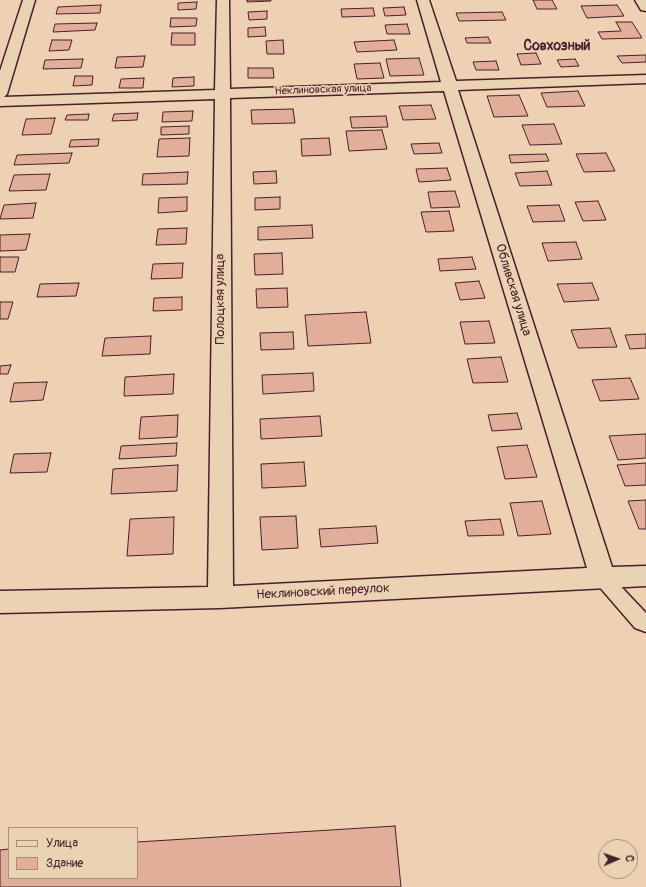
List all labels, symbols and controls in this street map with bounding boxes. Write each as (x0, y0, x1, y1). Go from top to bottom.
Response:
district label: Совхозный (523, 38, 591, 54)
street label: Неклиновская улица (274, 82, 372, 98)
street label: Обливская улица (492, 242, 534, 338)
street label: Полоцкая улица (213, 254, 229, 344)
street label: Неклиновский переулок (256, 581, 390, 603)
legend (8, 827, 138, 879)
text: Улица (46, 836, 78, 851)
north arrow (598, 839, 638, 879)
text: С (623, 855, 636, 862)
text: Здание (46, 856, 83, 871)

